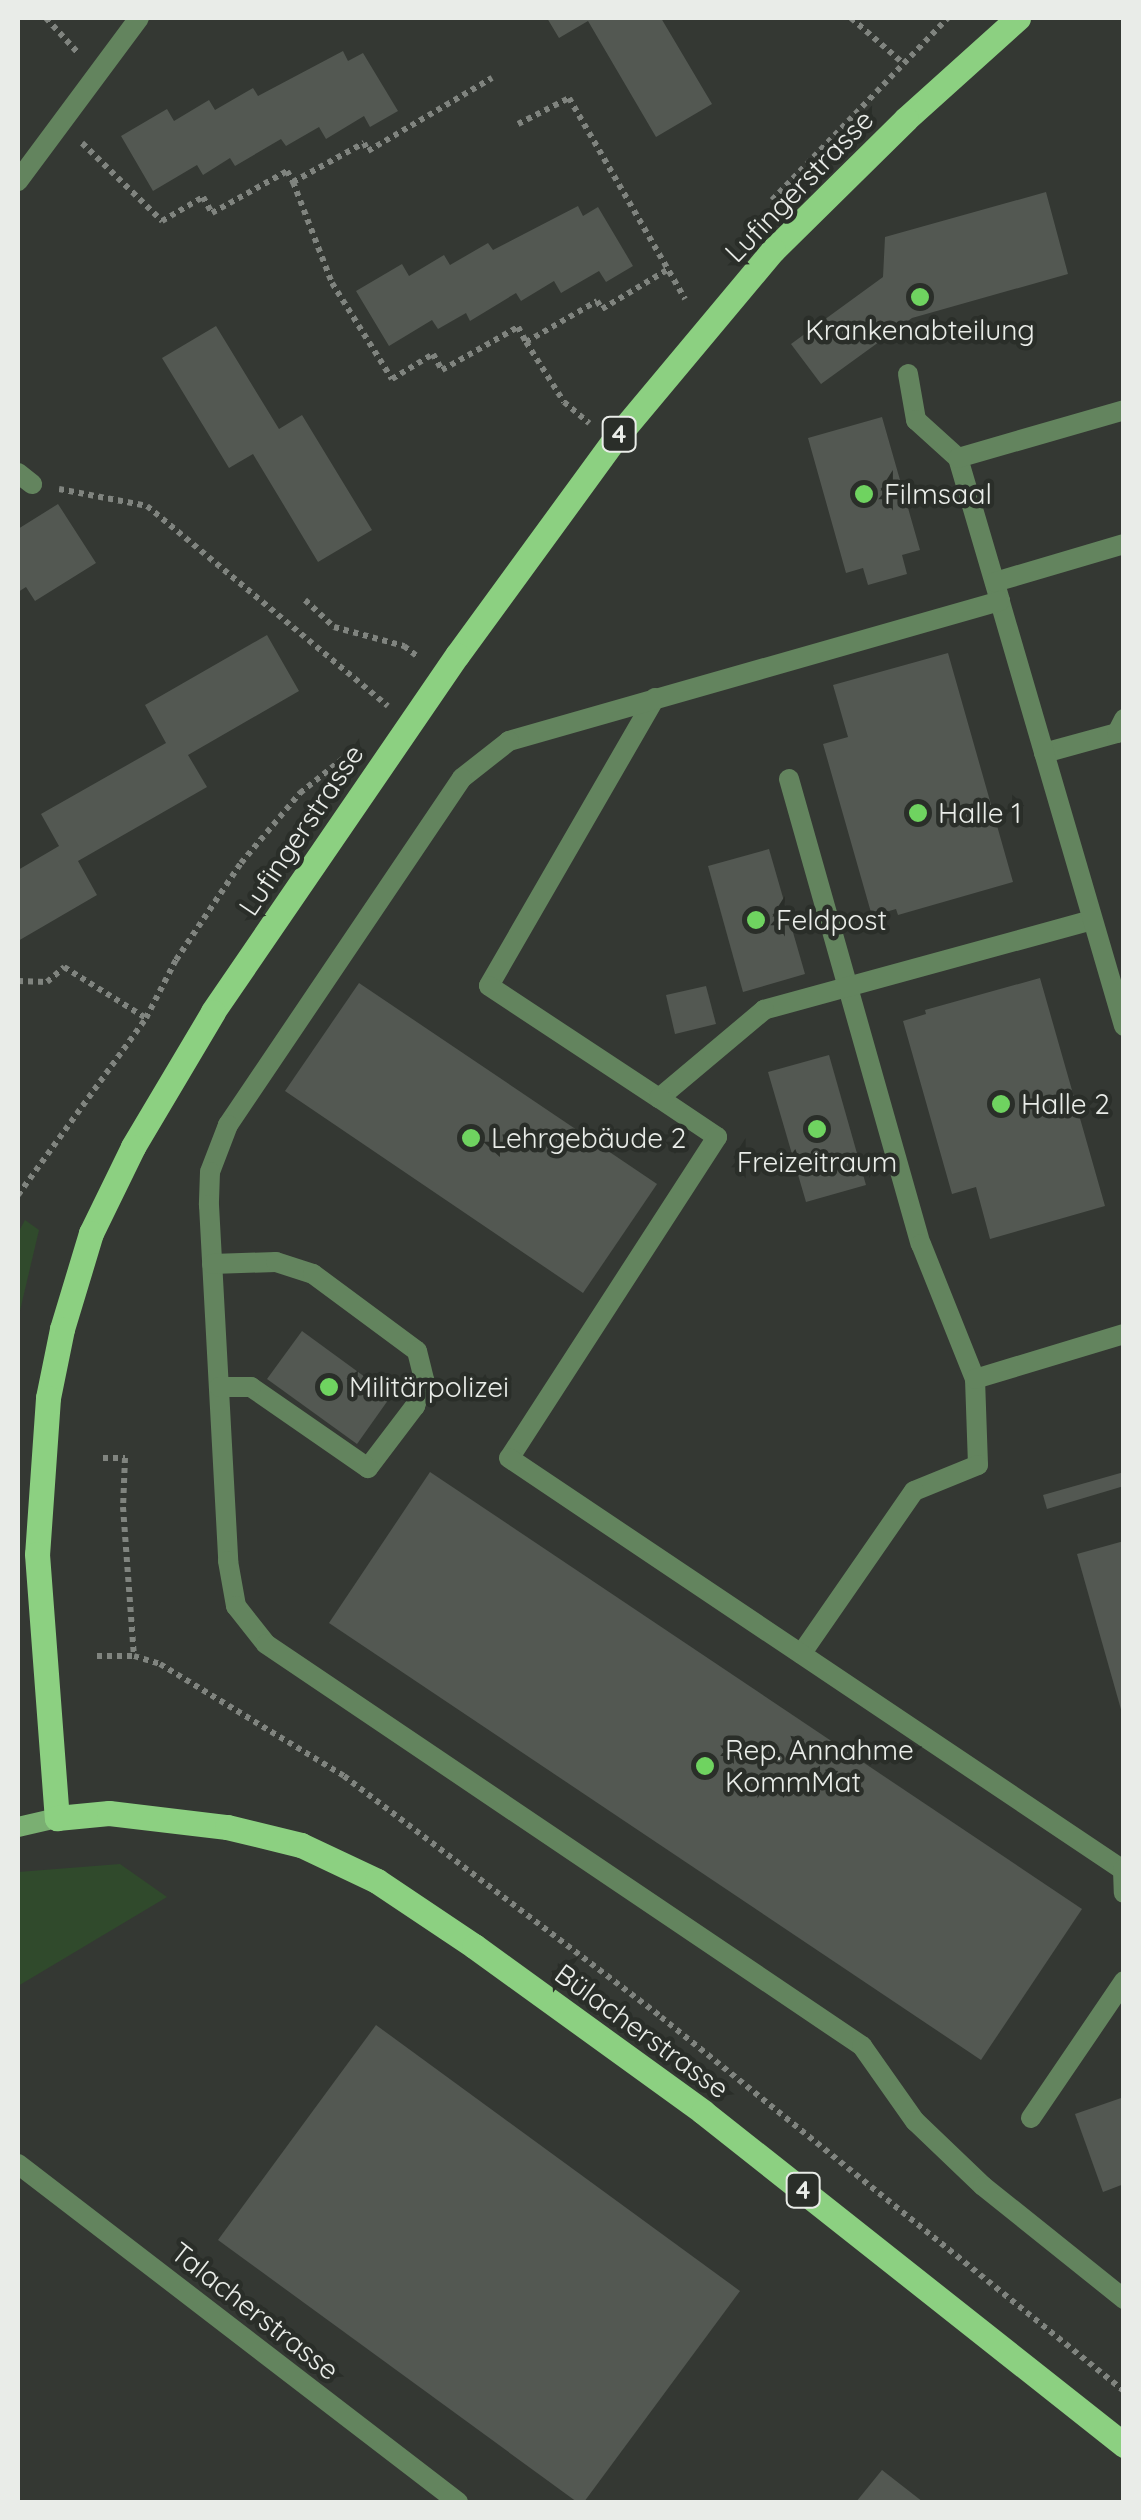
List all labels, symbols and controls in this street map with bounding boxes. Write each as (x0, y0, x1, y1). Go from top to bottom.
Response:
street label: Lufingerstrasse (718, 103, 880, 269)
marker: Krankenabteilung (909, 286, 931, 308)
place label: Krankenabteilung (805, 313, 1035, 347)
road number: 4 (602, 414, 636, 454)
place label: Filmsaal (884, 477, 992, 511)
marker: Filmsaal (853, 483, 875, 505)
street label: Lufingerstrasse (232, 738, 370, 922)
place label: Halle 1 (938, 796, 1022, 830)
marker: Halle 1 (907, 802, 929, 824)
place label: Feldpost (776, 903, 887, 937)
marker: Feldpost (745, 909, 767, 931)
place label: Halle 2 (1021, 1087, 1110, 1121)
marker: Halle 2 (990, 1093, 1012, 1115)
marker: Freizeitraum (806, 1118, 828, 1140)
place label: Lehrgebäude 2 (491, 1121, 686, 1155)
marker: Lehrgebäude 2 (460, 1127, 482, 1149)
place label: Freizeitraum (737, 1145, 897, 1179)
place label: Militärpolizei (349, 1370, 509, 1404)
marker: Militärpolizei (318, 1376, 340, 1398)
place label: Rep. Annahme KommMat (725, 1733, 914, 1799)
marker: Rep. Annahme KommMat (694, 1755, 716, 1777)
street label: Bülacherstrasse (549, 1957, 735, 2105)
road number: 4 (786, 2170, 820, 2210)
street label: Talacherstrasse (164, 2235, 346, 2387)

